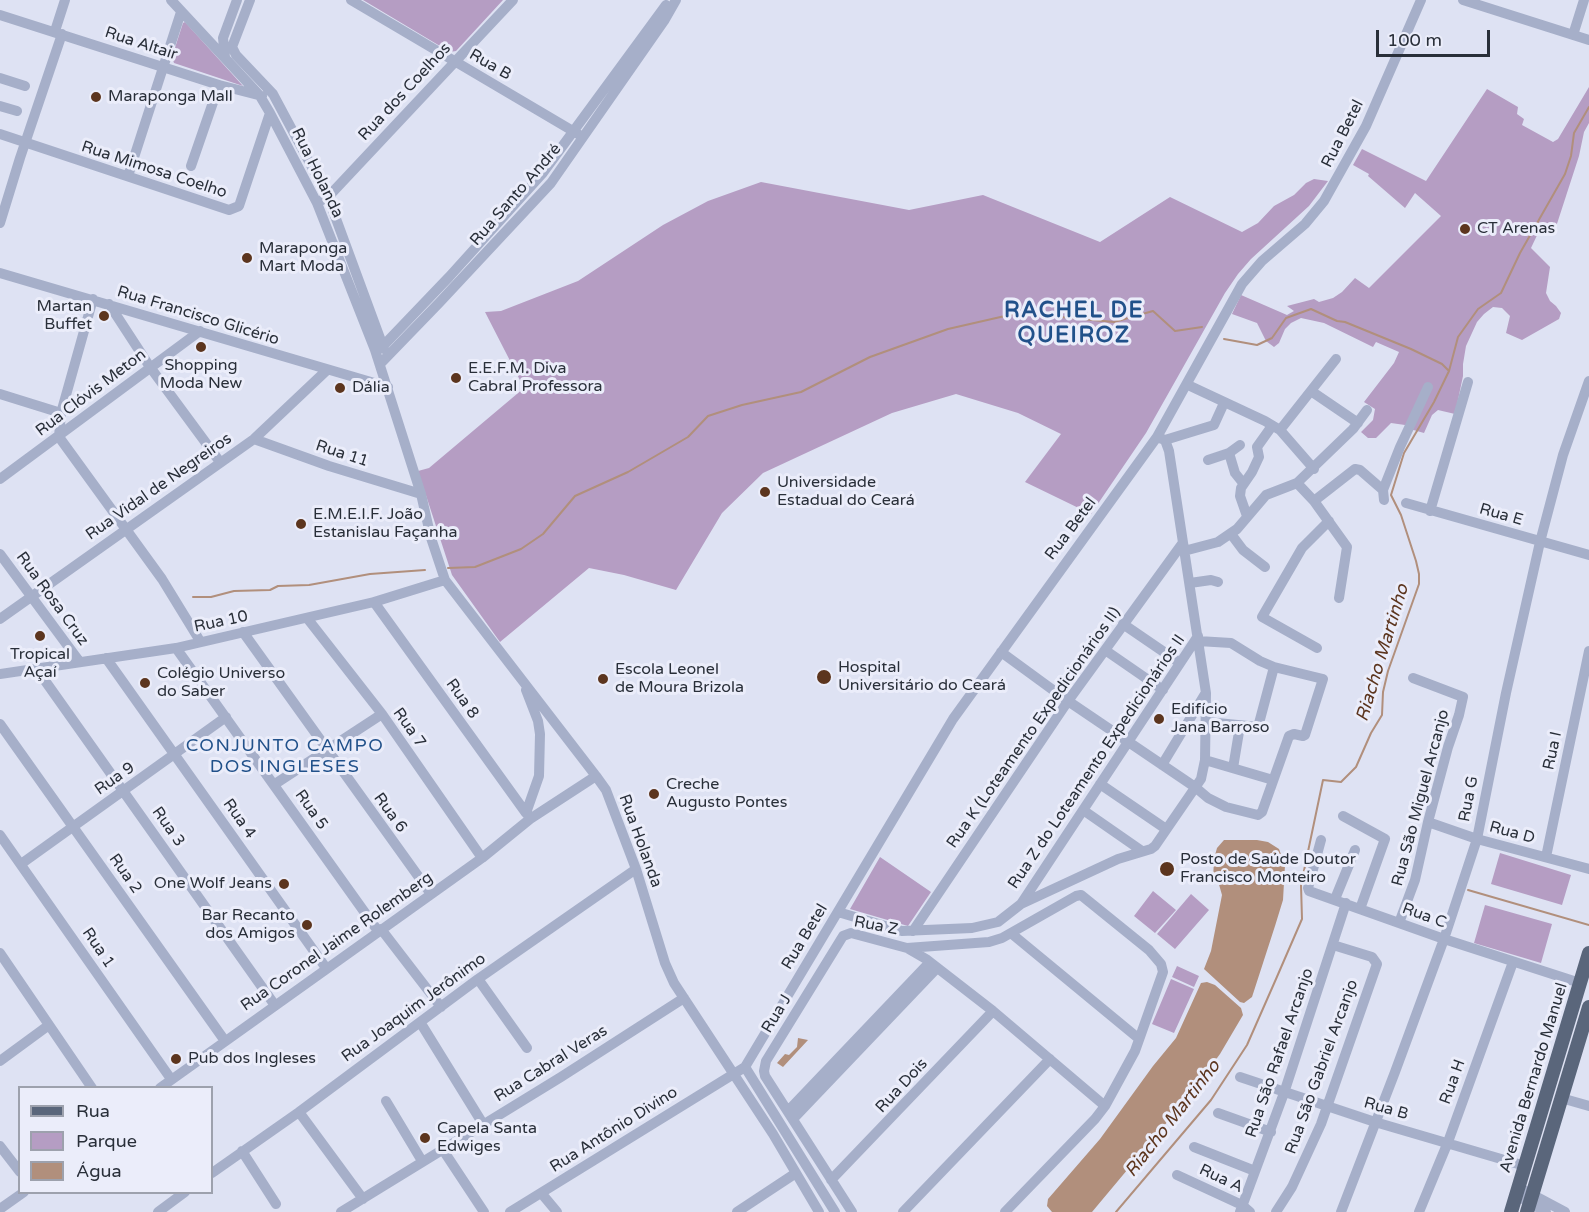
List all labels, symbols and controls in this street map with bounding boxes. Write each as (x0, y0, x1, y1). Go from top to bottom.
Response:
scale bar (1379, 18, 1493, 56)
street label: Rua Altair (102, 23, 180, 65)
text: 100 m (1387, 29, 1442, 51)
street label: Rua dos Coelhos (355, 39, 455, 145)
street label: Rua B (466, 45, 514, 85)
place label: Maraponga Mall (108, 87, 233, 107)
marker: Maraponga Mall (89, 90, 103, 104)
street label: Rua Betel (1318, 97, 1368, 171)
street label: Rua Holanda (287, 125, 347, 221)
street label: Rua Mimosa Coelho (79, 137, 229, 203)
street label: Rua Santo André (466, 140, 566, 250)
place label: CT Arenas (1477, 219, 1555, 239)
marker: CT Arenas (1458, 222, 1472, 236)
place label: Maraponga Mart Moda (259, 239, 347, 277)
marker: Maraponga Mart Moda (240, 251, 254, 265)
street label: Rua Francisco Glicério (115, 282, 281, 350)
place label: Martan Buffet (37, 297, 92, 335)
district label: RACHEL DE QUEIROZ (1004, 298, 1144, 350)
marker: Martan Buffet (97, 309, 111, 323)
marker: Shopping Moda New (194, 340, 208, 354)
street label: Rua Clóvis Meton (32, 345, 150, 441)
place label: Shopping Moda New (160, 356, 242, 394)
place label: E.E.F.M. Diva Cabral Professora (468, 359, 603, 397)
marker: E.E.F.M. Diva Cabral Professora (449, 371, 463, 385)
place label: Dália (352, 378, 390, 398)
marker: Dália (333, 381, 347, 395)
street label: Rua Vidal de Negreiros (82, 429, 236, 545)
street label: Rua 11 (313, 436, 371, 472)
place label: Universidade Estadual do Ceará (777, 473, 915, 511)
marker: Universidade Estadual do Ceará (758, 485, 772, 499)
street label: Rua Betel (1041, 494, 1101, 564)
street label: Rua E (1477, 500, 1525, 530)
place label: E.M.E.I.F. João Estanislau Façanha (313, 505, 458, 543)
marker: E.M.E.I.F. João Estanislau Façanha (294, 517, 308, 531)
street label: Rua Rosa Cruz (12, 548, 92, 650)
water label: Riacho Martinho (1352, 582, 1414, 724)
street label: Rua K (Loteamento Expedicionários II) (943, 604, 1125, 852)
street label: Rua 10 (192, 607, 250, 637)
marker: Tropical Açaí (33, 629, 47, 643)
street label: Rua Z do Loteamento Expedicionários II (1004, 631, 1190, 893)
place label: Tropical Açaí (10, 645, 70, 683)
place label: Hospital Universitário do Ceará (838, 658, 1006, 696)
place label: Escola Leonel de Moura Brizola (615, 660, 744, 698)
place label: Colégio Universo do Saber (157, 664, 285, 702)
marker: Hospital Universitário do Ceará (815, 668, 833, 686)
marker: Escola Leonel de Moura Brizola (596, 672, 610, 686)
street label: Rua 8 (441, 675, 483, 723)
marker: Colégio Universo do Saber (138, 676, 152, 690)
place label: Edifício Jana Barroso (1171, 700, 1270, 738)
street label: Rua 7 (388, 704, 430, 752)
street label: Rua São Miguel Arcanjo (1388, 708, 1454, 888)
marker: Edifício Jana Barroso (1152, 712, 1166, 726)
street label: Rua I (1540, 730, 1566, 772)
district label: CONJUNTO CAMPO DOS INGLESES (186, 735, 384, 777)
street label: Rua 9 (91, 758, 139, 800)
street label: Rua G (1455, 774, 1483, 824)
place label: Creche Augusto Pontes (666, 775, 787, 813)
street label: Rua 5 (290, 786, 332, 834)
marker: Creche Augusto Pontes (647, 787, 661, 801)
street label: Rua 6 (369, 789, 411, 837)
street label: Rua Holanda (614, 792, 666, 890)
street label: Rua 4 (218, 795, 260, 843)
street label: Rua 3 (147, 803, 189, 851)
street label: Rua D (1487, 818, 1537, 848)
street label: Rua 2 (104, 850, 146, 898)
place label: Posto de Saúde Doutor Francisco Monteiro (1180, 850, 1356, 888)
marker: Posto de Saúde Doutor Francisco Monteiro (1158, 860, 1176, 878)
street label: Rua Coronel Jaime Rolemberg (237, 868, 437, 1016)
place label: One Wolf Jeans (154, 874, 272, 894)
marker: One Wolf Jeans (277, 877, 291, 891)
street label: Rua C (1399, 899, 1449, 933)
street label: Rua Betel (778, 901, 832, 973)
place label: Bar Recanto dos Amigos (201, 906, 295, 944)
street label: Rua Z (852, 912, 900, 940)
marker: Bar Recanto dos Amigos (300, 918, 314, 932)
street label: Rua 1 (78, 924, 118, 972)
street label: Rua Joaquim Jerônimo (338, 949, 490, 1067)
street label: Rua São Rafael Arcanjo (1242, 966, 1318, 1140)
street label: Rua São Gabriel Arcanjo (1281, 977, 1363, 1157)
street label: Avenida Bernardo Manuel (1496, 981, 1572, 1175)
street label: Rua J (758, 991, 796, 1037)
street label: Rua Cabral Veras (491, 1021, 611, 1107)
place label: Pub dos Ingleses (188, 1049, 316, 1069)
marker: Pub dos Ingleses (169, 1052, 183, 1066)
street label: Rua Dois (872, 1055, 932, 1117)
water label: Riacho Martinho (1121, 1056, 1225, 1182)
street label: Rua H (1436, 1057, 1470, 1107)
street label: Rua Antônio Divino (547, 1083, 681, 1177)
legend (18, 1086, 213, 1194)
street label: Rua B (1362, 1094, 1410, 1124)
text: Rua (76, 1100, 110, 1122)
place label: Capela Santa Edwiges (437, 1119, 537, 1157)
text: Parque (76, 1130, 137, 1152)
marker: Capela Santa Edwiges (418, 1131, 432, 1145)
text: Água (76, 1160, 122, 1182)
street label: Rua A (1196, 1161, 1246, 1197)

